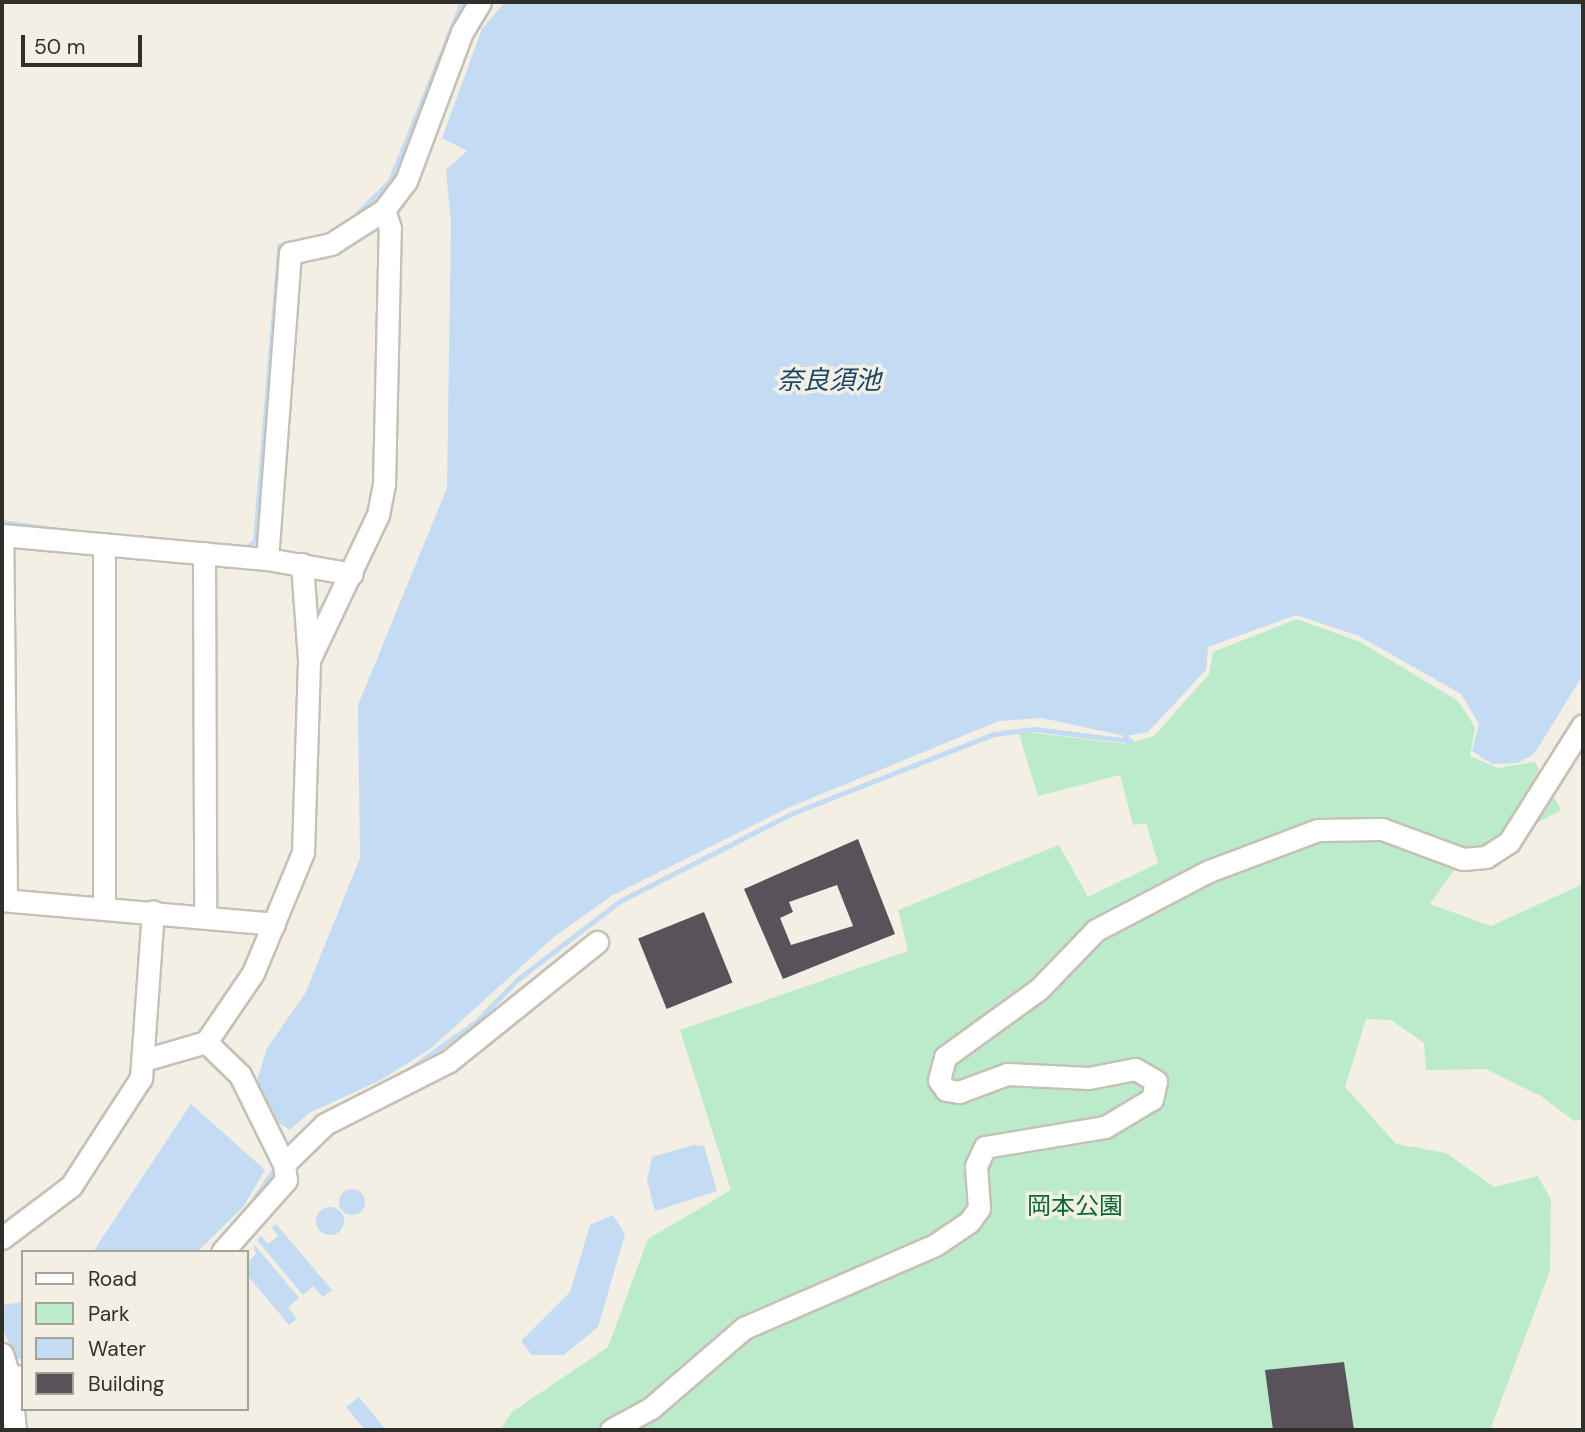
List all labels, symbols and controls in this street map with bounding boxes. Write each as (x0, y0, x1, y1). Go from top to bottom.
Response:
scale bar (24, 21, 145, 65)
text: 50 m (34, 33, 85, 61)
water label: 奈良須池 (777, 365, 881, 397)
park label: 岡本公園 (1027, 1192, 1123, 1220)
legend (21, 1250, 248, 1411)
text: Road (88, 1265, 137, 1293)
text: Park (88, 1300, 129, 1328)
text: Water (88, 1335, 146, 1363)
text: Building (88, 1370, 164, 1398)

